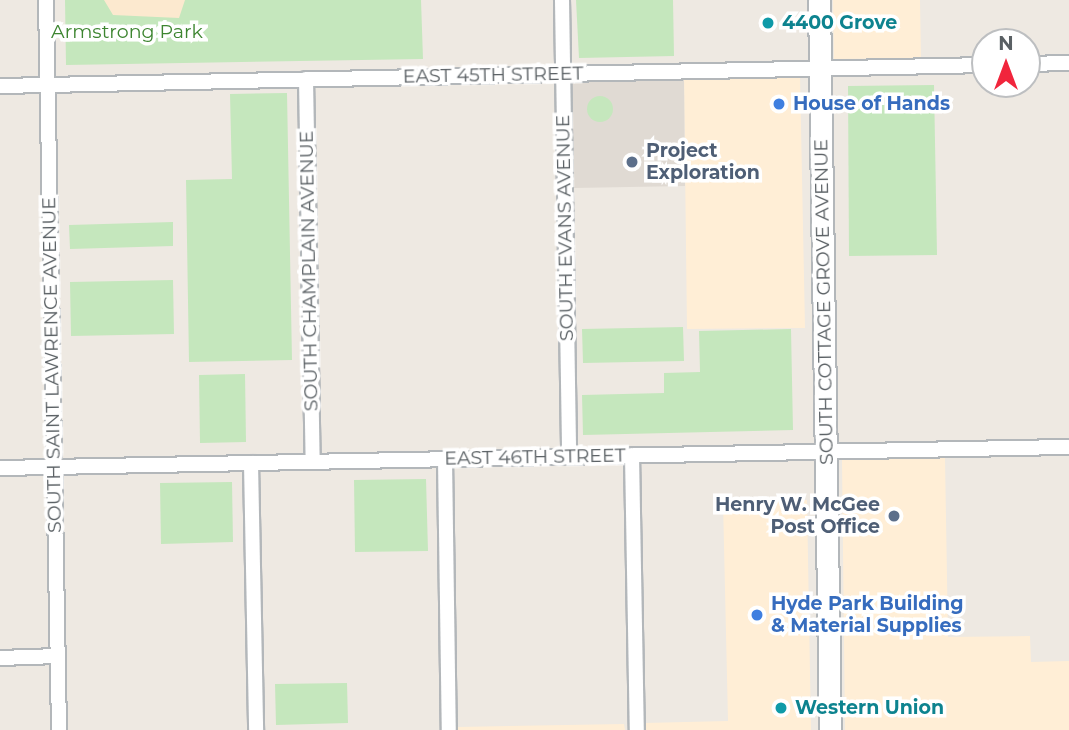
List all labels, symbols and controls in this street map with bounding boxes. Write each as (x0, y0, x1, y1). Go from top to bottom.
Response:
place label: 4400 Grove (782, 12, 897, 34)
marker: 4400 Grove (760, 15, 776, 31)
park label: Armstrong Park (51, 21, 203, 43)
north arrow (971, 28, 1041, 98)
text: N (998, 32, 1014, 55)
street label: EAST 45TH STREET (403, 62, 583, 88)
place label: House of Hands (793, 93, 950, 115)
marker: House of Hands (771, 96, 787, 112)
street label: SOUTH EVANS AVENUE (552, 115, 578, 341)
street label: SOUTH CHAMPLAIN AVENUE (295, 130, 323, 412)
street label: SOUTH COTTAGE GROVE AVENUE (810, 139, 838, 465)
place label: Project Exploration (646, 140, 760, 184)
marker: Project Exploration (624, 154, 640, 170)
street label: SOUTH SAINT LAWRENCE AVENUE (38, 197, 66, 533)
street label: EAST 46TH STREET (444, 444, 626, 470)
place label: Henry W. McGee Post Office (715, 494, 880, 538)
marker: Henry W. McGee Post Office (886, 508, 902, 524)
place label: Hyde Park Building & Material Supplies (771, 593, 964, 637)
marker: Hyde Park Building & Material Supplies (749, 607, 765, 623)
place label: Western Union (795, 697, 944, 719)
marker: Western Union (773, 700, 789, 716)

